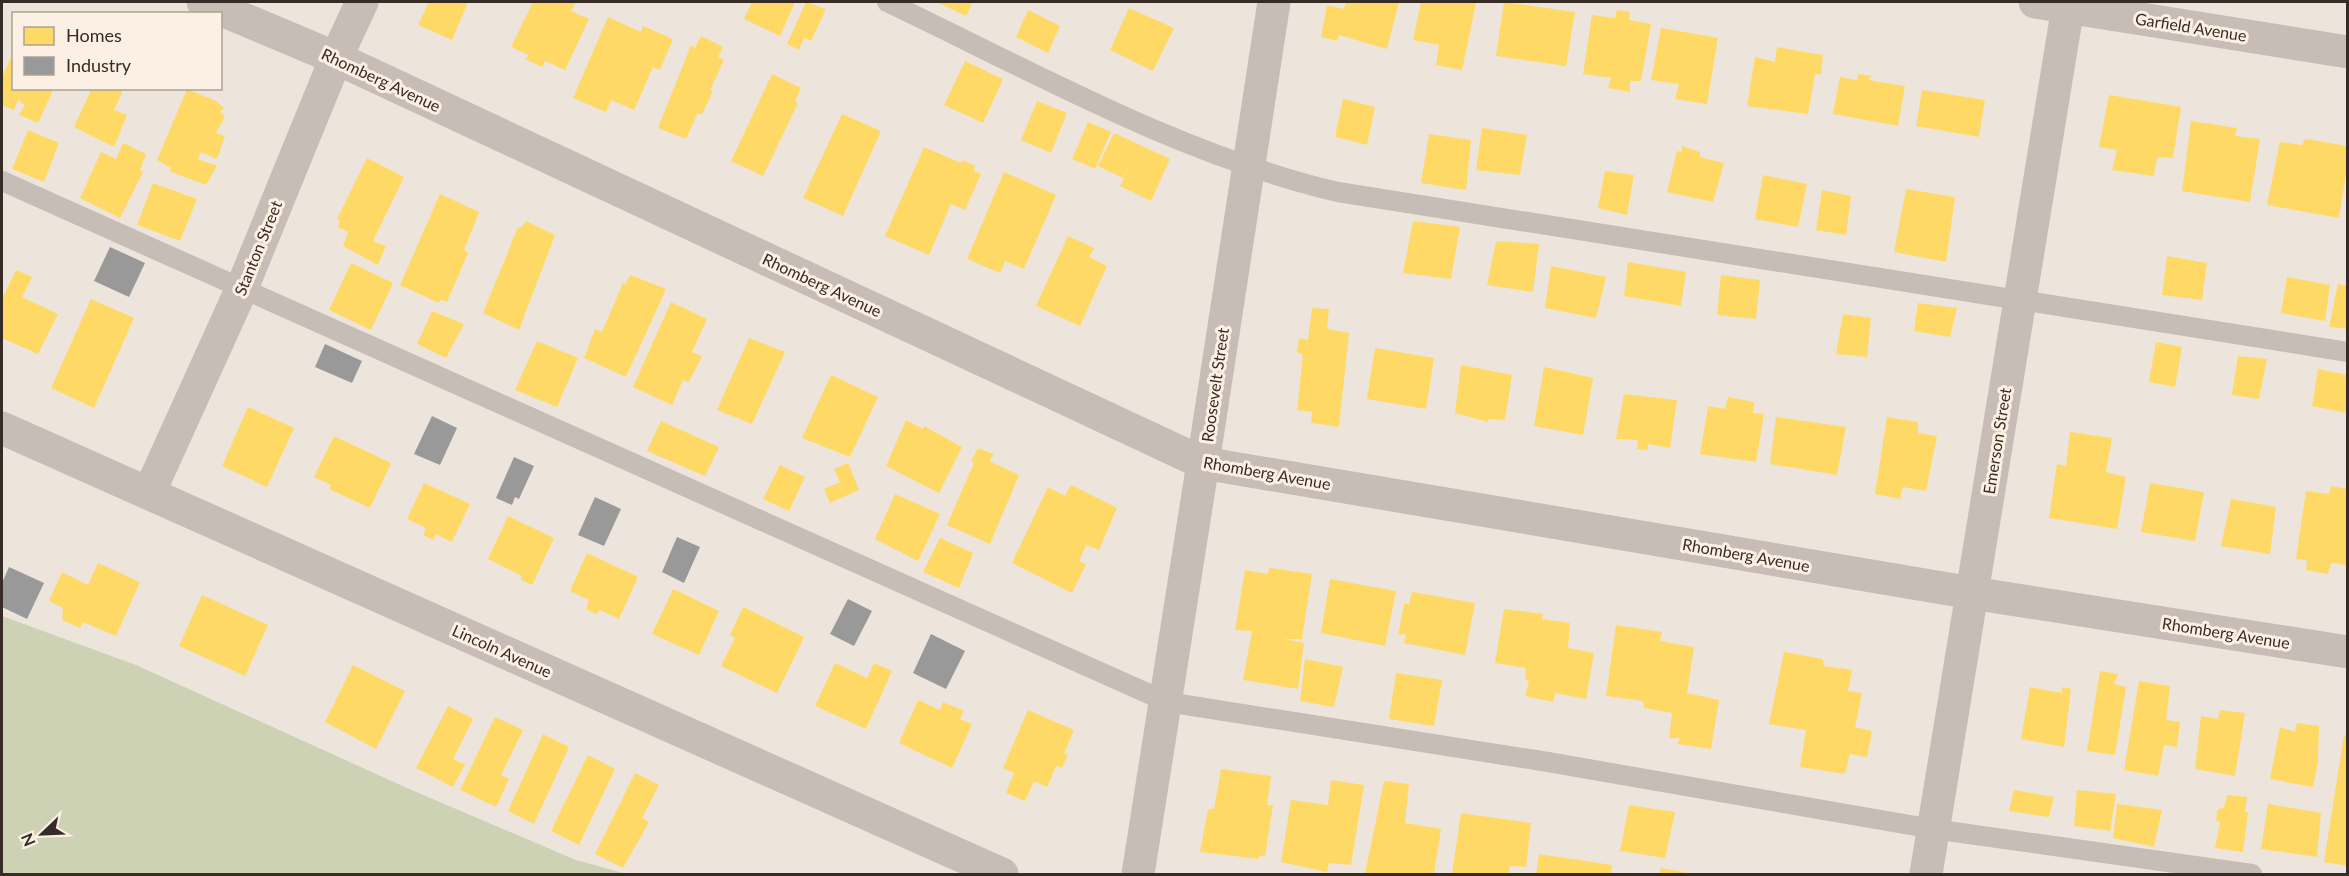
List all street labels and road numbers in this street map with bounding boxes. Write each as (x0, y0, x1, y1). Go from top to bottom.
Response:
street label: Garfield Avenue (2134, 8, 2248, 45)
street label: Rhomberg Avenue (319, 44, 444, 115)
street label: Stanton Street (230, 197, 285, 298)
street label: Rhomberg Avenue (760, 249, 885, 320)
street label: Roosevelt Street (1197, 326, 1232, 443)
street label: Emerson Street (1979, 386, 2014, 496)
street label: Rhomberg Avenue (1202, 452, 1332, 493)
street label: Rhomberg Avenue (1681, 534, 1811, 575)
street label: Rhomberg Avenue (2161, 613, 2291, 652)
street label: Lincoln Avenue (450, 620, 555, 681)

